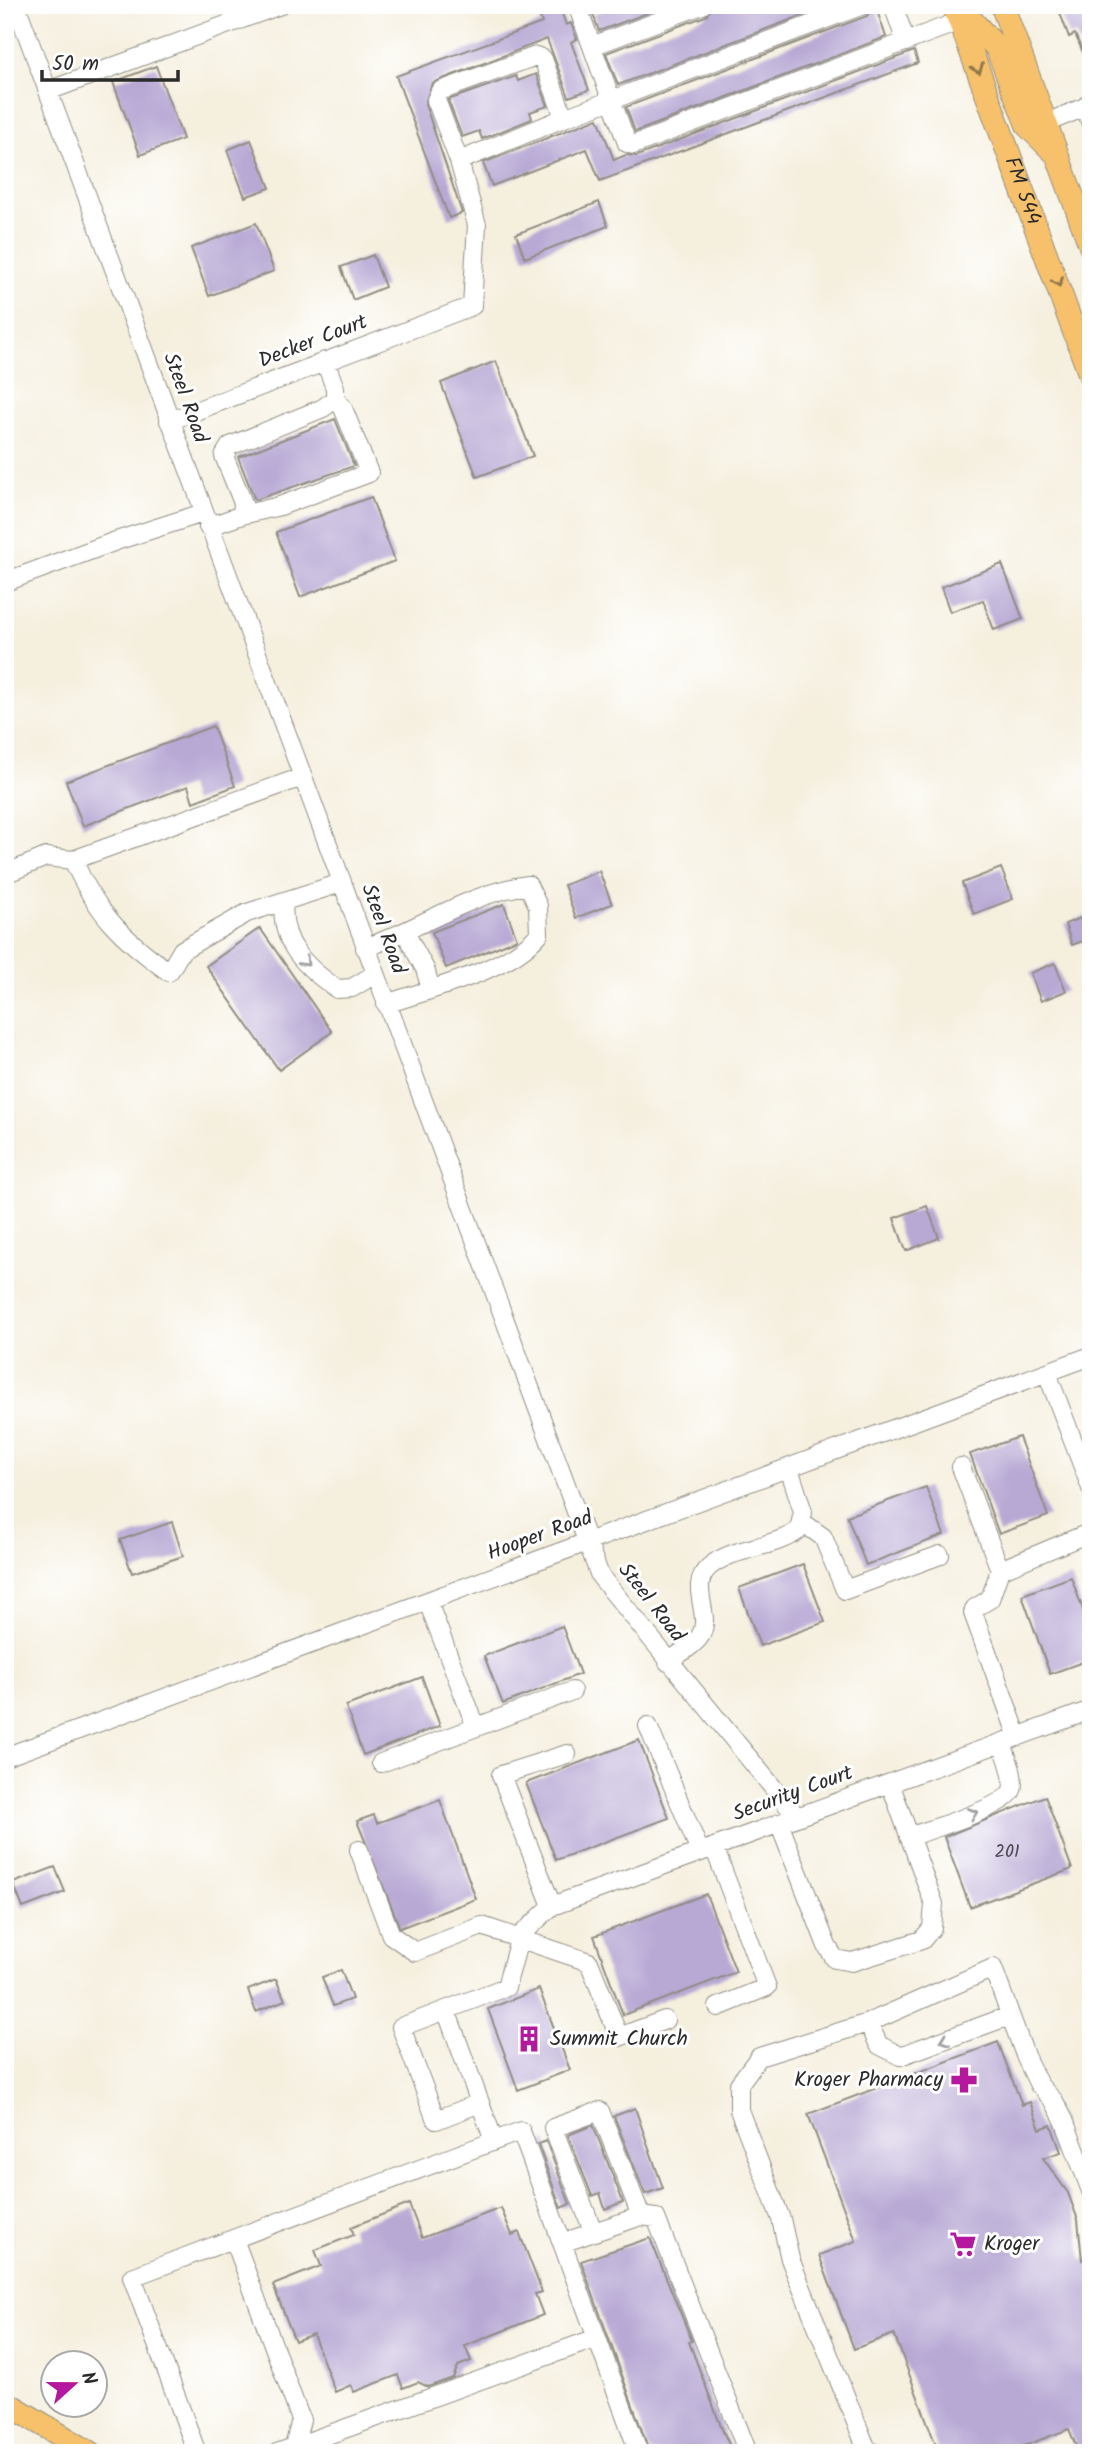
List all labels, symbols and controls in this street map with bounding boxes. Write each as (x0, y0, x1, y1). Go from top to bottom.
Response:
scale bar (42, 38, 178, 82)
text: 50 m (52, 48, 99, 81)
one-way arrow (970, 63, 984, 75)
street label: FM 544 (995, 152, 1050, 230)
one-way arrow (1049, 276, 1063, 288)
street label: Decker Court (254, 306, 373, 378)
street label: Steel Road (153, 348, 217, 448)
street label: Steel Road (351, 879, 415, 979)
one-way arrow (297, 954, 309, 967)
street label: Hooper Road (483, 1501, 598, 1570)
street label: Steel Road (609, 1556, 693, 1651)
street label: Security Court (728, 1757, 859, 1831)
one-way arrow (967, 1807, 979, 1821)
house number: 201 (994, 1838, 1020, 1867)
place label: Summit Church (550, 2023, 688, 2056)
building icon: Summit Church (514, 2024, 544, 2054)
one-way arrow (939, 2031, 951, 2045)
place label: Kroger Pharmacy (794, 2064, 943, 2097)
pharmacy icon: Kroger Pharmacy (949, 2065, 979, 2095)
place label: Kroger (984, 2228, 1040, 2261)
supermarket icon: Kroger (948, 2229, 978, 2259)
north arrow (38, 2350, 108, 2420)
text: N (72, 2368, 104, 2390)

